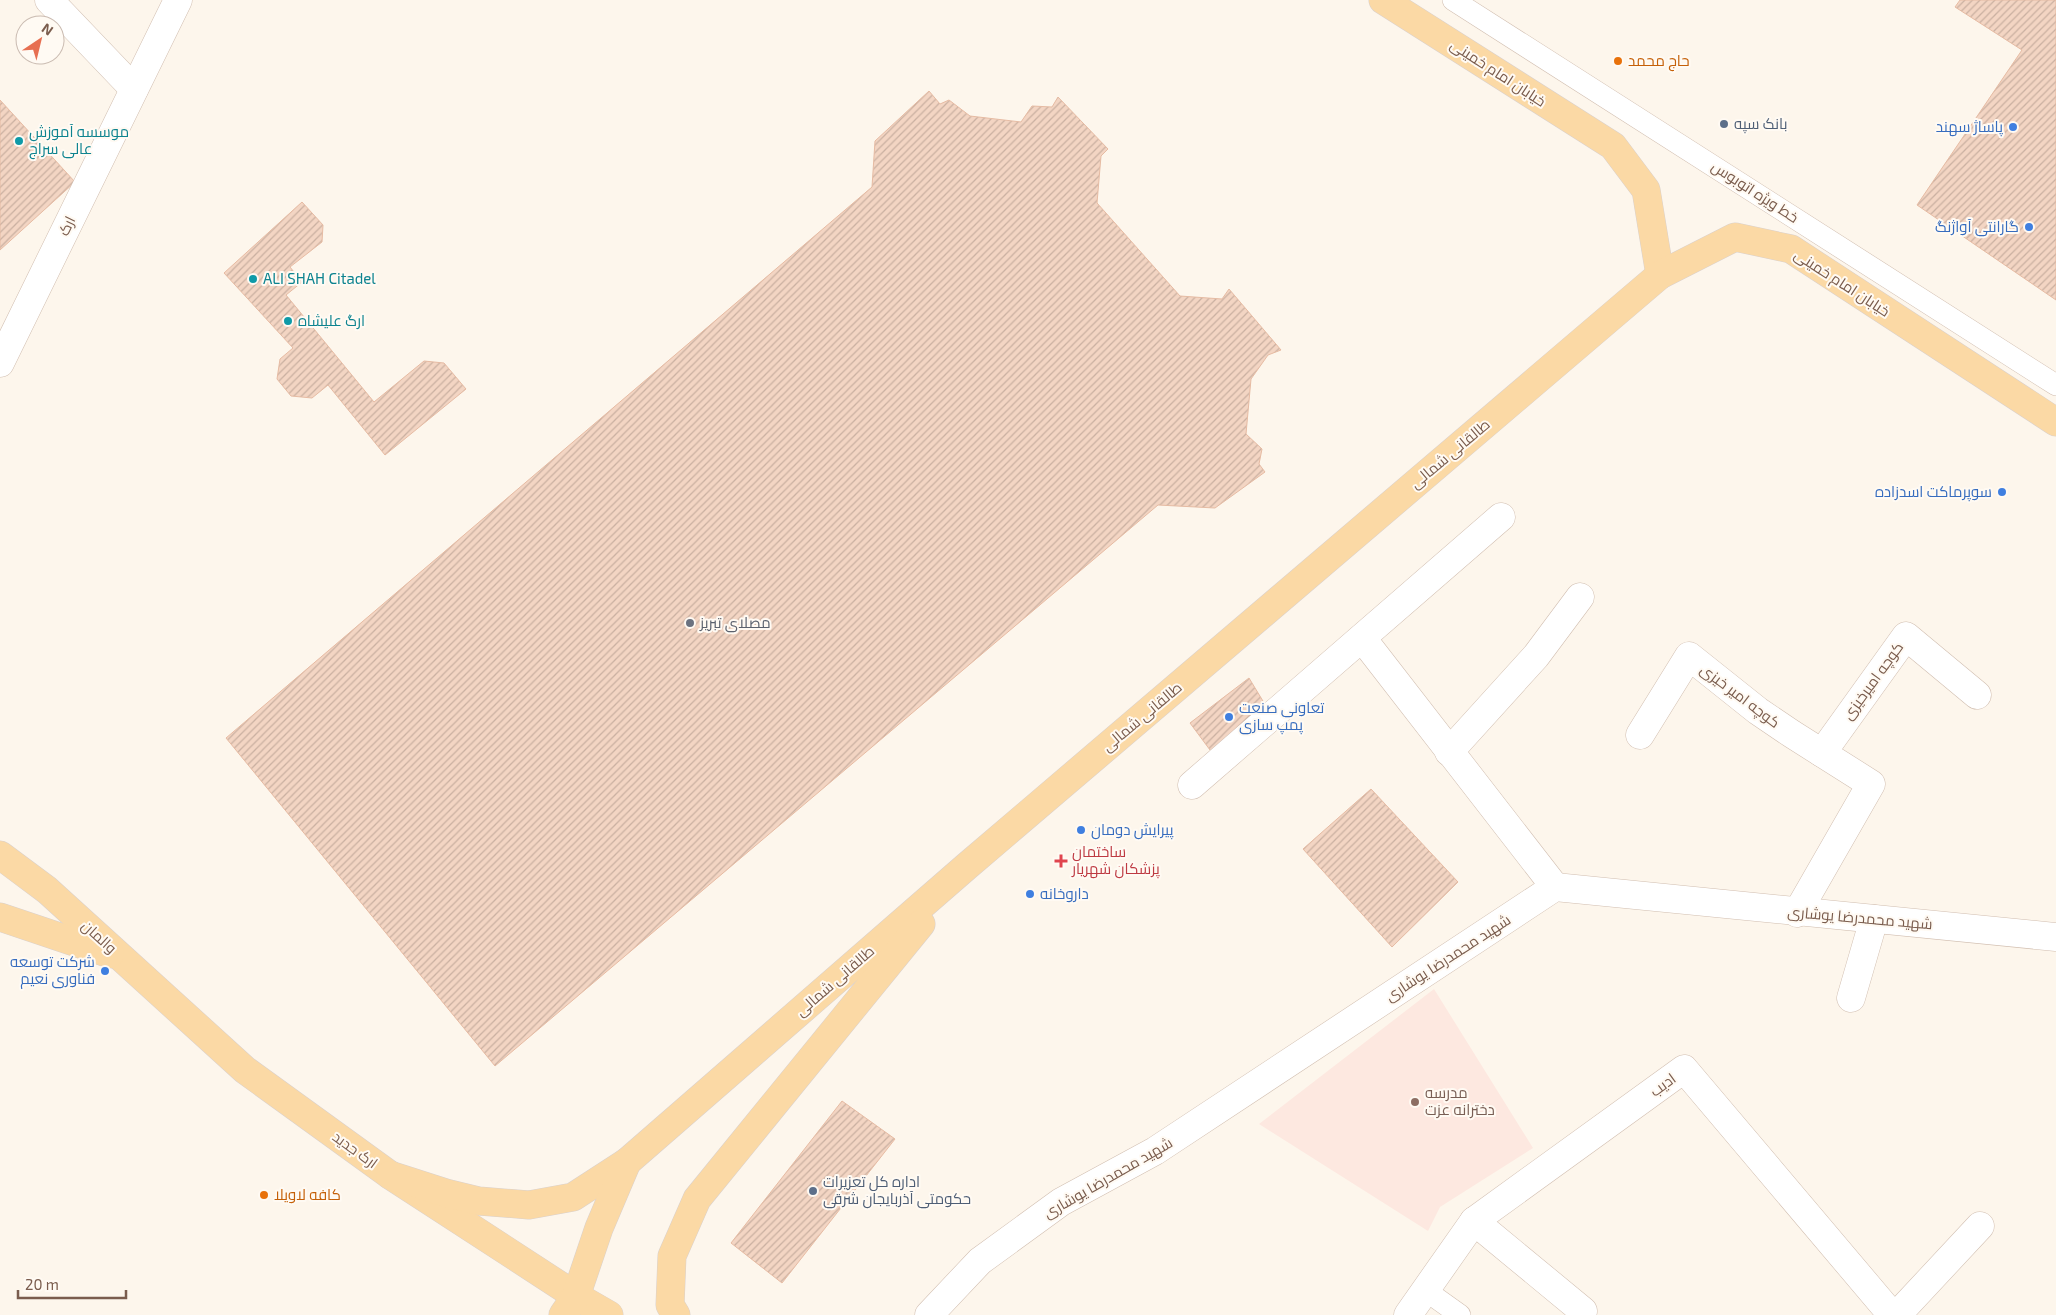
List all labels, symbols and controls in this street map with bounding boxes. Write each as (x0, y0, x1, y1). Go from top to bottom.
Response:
north arrow (15, 15, 65, 65)
text: N (39, 19, 57, 39)
street label: خیابان امام خمینی (1446, 35, 1550, 111)
place label: حاج محمد (1628, 51, 1690, 72)
marker: حاج محمد (1612, 55, 1624, 67)
place label: بانک سپه (1734, 114, 1788, 134)
place label: پاساژ سهند (1936, 117, 2003, 137)
marker: بانک سپه (1718, 118, 1730, 130)
marker: پاساژ سهند (2007, 121, 2019, 133)
place label: موسسه آموزش عالی سراج (29, 122, 129, 160)
marker: موسسه آموزش عالی سراج (13, 135, 25, 147)
street label: خط ویژه اتوبوس (1708, 156, 1802, 228)
street label: ارک (54, 213, 79, 239)
place label: گارانتی آواژنگ (1935, 217, 2019, 237)
marker: گارانتی آواژنگ (2023, 221, 2035, 233)
street label: خیابان امام خمینی (1790, 245, 1894, 321)
place label: ALI SHAH Citadel (263, 269, 376, 287)
marker: ALI SHAH Citadel (247, 273, 259, 285)
place label: ارگ علیشاه (298, 311, 365, 330)
marker: ارگ علیشاه (282, 315, 294, 327)
street label: طالقانی شمالی (1406, 415, 1494, 493)
place label: سوپرماکت اسدزاده (1875, 482, 1992, 502)
marker: سوپرماکت اسدزاده (1996, 486, 2008, 498)
place label: مصلای تبریز (699, 613, 771, 633)
marker: مصلای تبریز (684, 617, 696, 629)
street label: کوچه امیرخیزی (1838, 638, 1908, 724)
street label: کوچه امیر خیزی (1696, 659, 1784, 733)
street label: طالقانی شمالی (1098, 678, 1186, 756)
place label: تعاونی صنعت پمپ سازی (1239, 698, 1324, 735)
marker: تعاونی صنعت پمپ سازی (1223, 711, 1235, 723)
place label: پیرایش دومان (1091, 820, 1173, 840)
marker: پیرایش دومان (1075, 824, 1087, 836)
place label: ساختمان پزشکان شهریار (1071, 842, 1160, 879)
marker: ساختمان پزشکان شهریار (1054, 854, 1068, 868)
place label: داروخانه (1040, 884, 1089, 903)
marker: داروخانه (1024, 888, 1036, 900)
street label: شهید محمدرضا یوشاری (1786, 902, 1934, 934)
street label: شهید محمدرضا یوشاری (1381, 910, 1515, 1006)
street label: والمان (77, 916, 121, 958)
street label: طالقانی شمالی (791, 941, 879, 1021)
place label: شرکت توسعه فناوری نعیم (10, 952, 95, 989)
marker: شرکت توسعه فناوری نعیم (99, 965, 111, 977)
street label: ادیب (1646, 1069, 1679, 1100)
place label: مدرسه دخترانه عزت (1425, 1083, 1495, 1119)
marker: مدرسه دخترانه عزت (1409, 1096, 1421, 1108)
street label: ارک جدید (329, 1127, 382, 1172)
street label: شهید محمدرضا یوشاری (1040, 1133, 1176, 1223)
place label: اداره کل تعزیرات حکومتی آذربایجان شرقی (823, 1172, 971, 1209)
place label: کافه لاویلا (274, 1185, 341, 1204)
marker: اداره کل تعزیرات حکومتی آذربایجان شرقی (807, 1185, 819, 1197)
marker: کافه لاویلا (258, 1189, 270, 1201)
scale bar (18, 1268, 125, 1300)
text: 20 m (25, 1275, 59, 1293)

